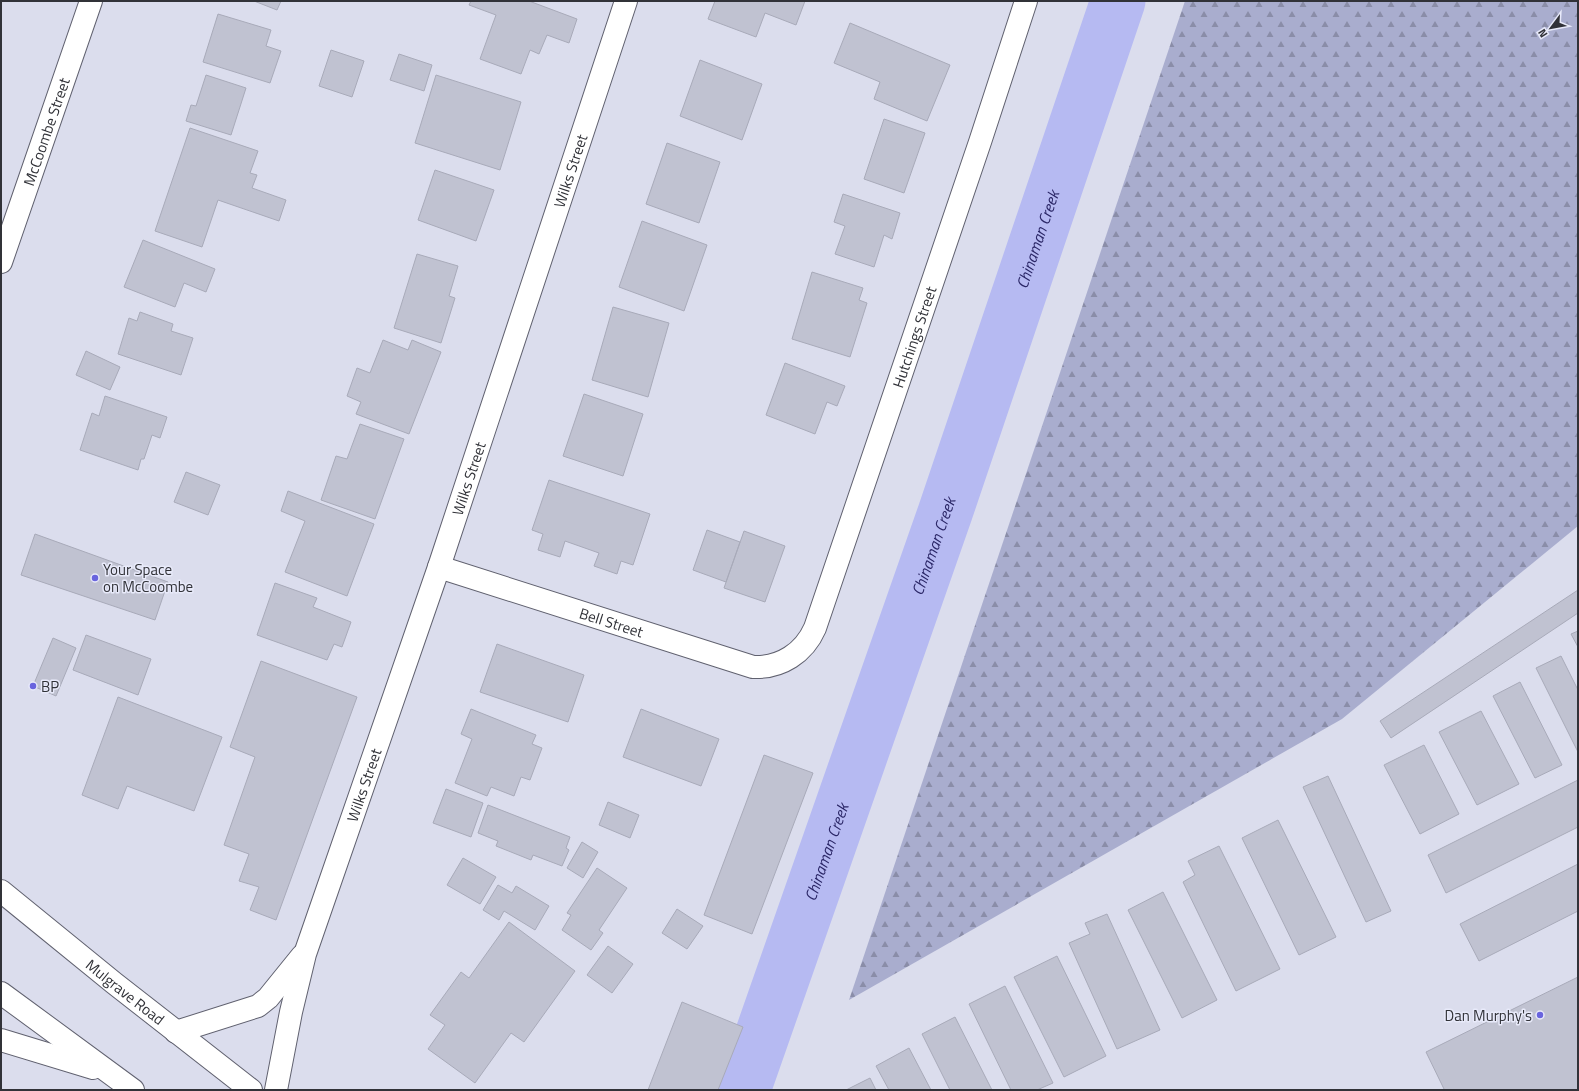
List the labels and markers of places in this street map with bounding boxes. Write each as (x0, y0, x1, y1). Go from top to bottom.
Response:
place label: Your Space on McCoombe (103, 558, 193, 598)
marker: Your Space on McCoombe (90, 573, 100, 583)
place label: BP (41, 675, 59, 698)
marker: BP (28, 681, 38, 691)
place label: Dan Murphy's (1445, 1004, 1532, 1027)
marker: Dan Murphy's (1535, 1010, 1545, 1020)

